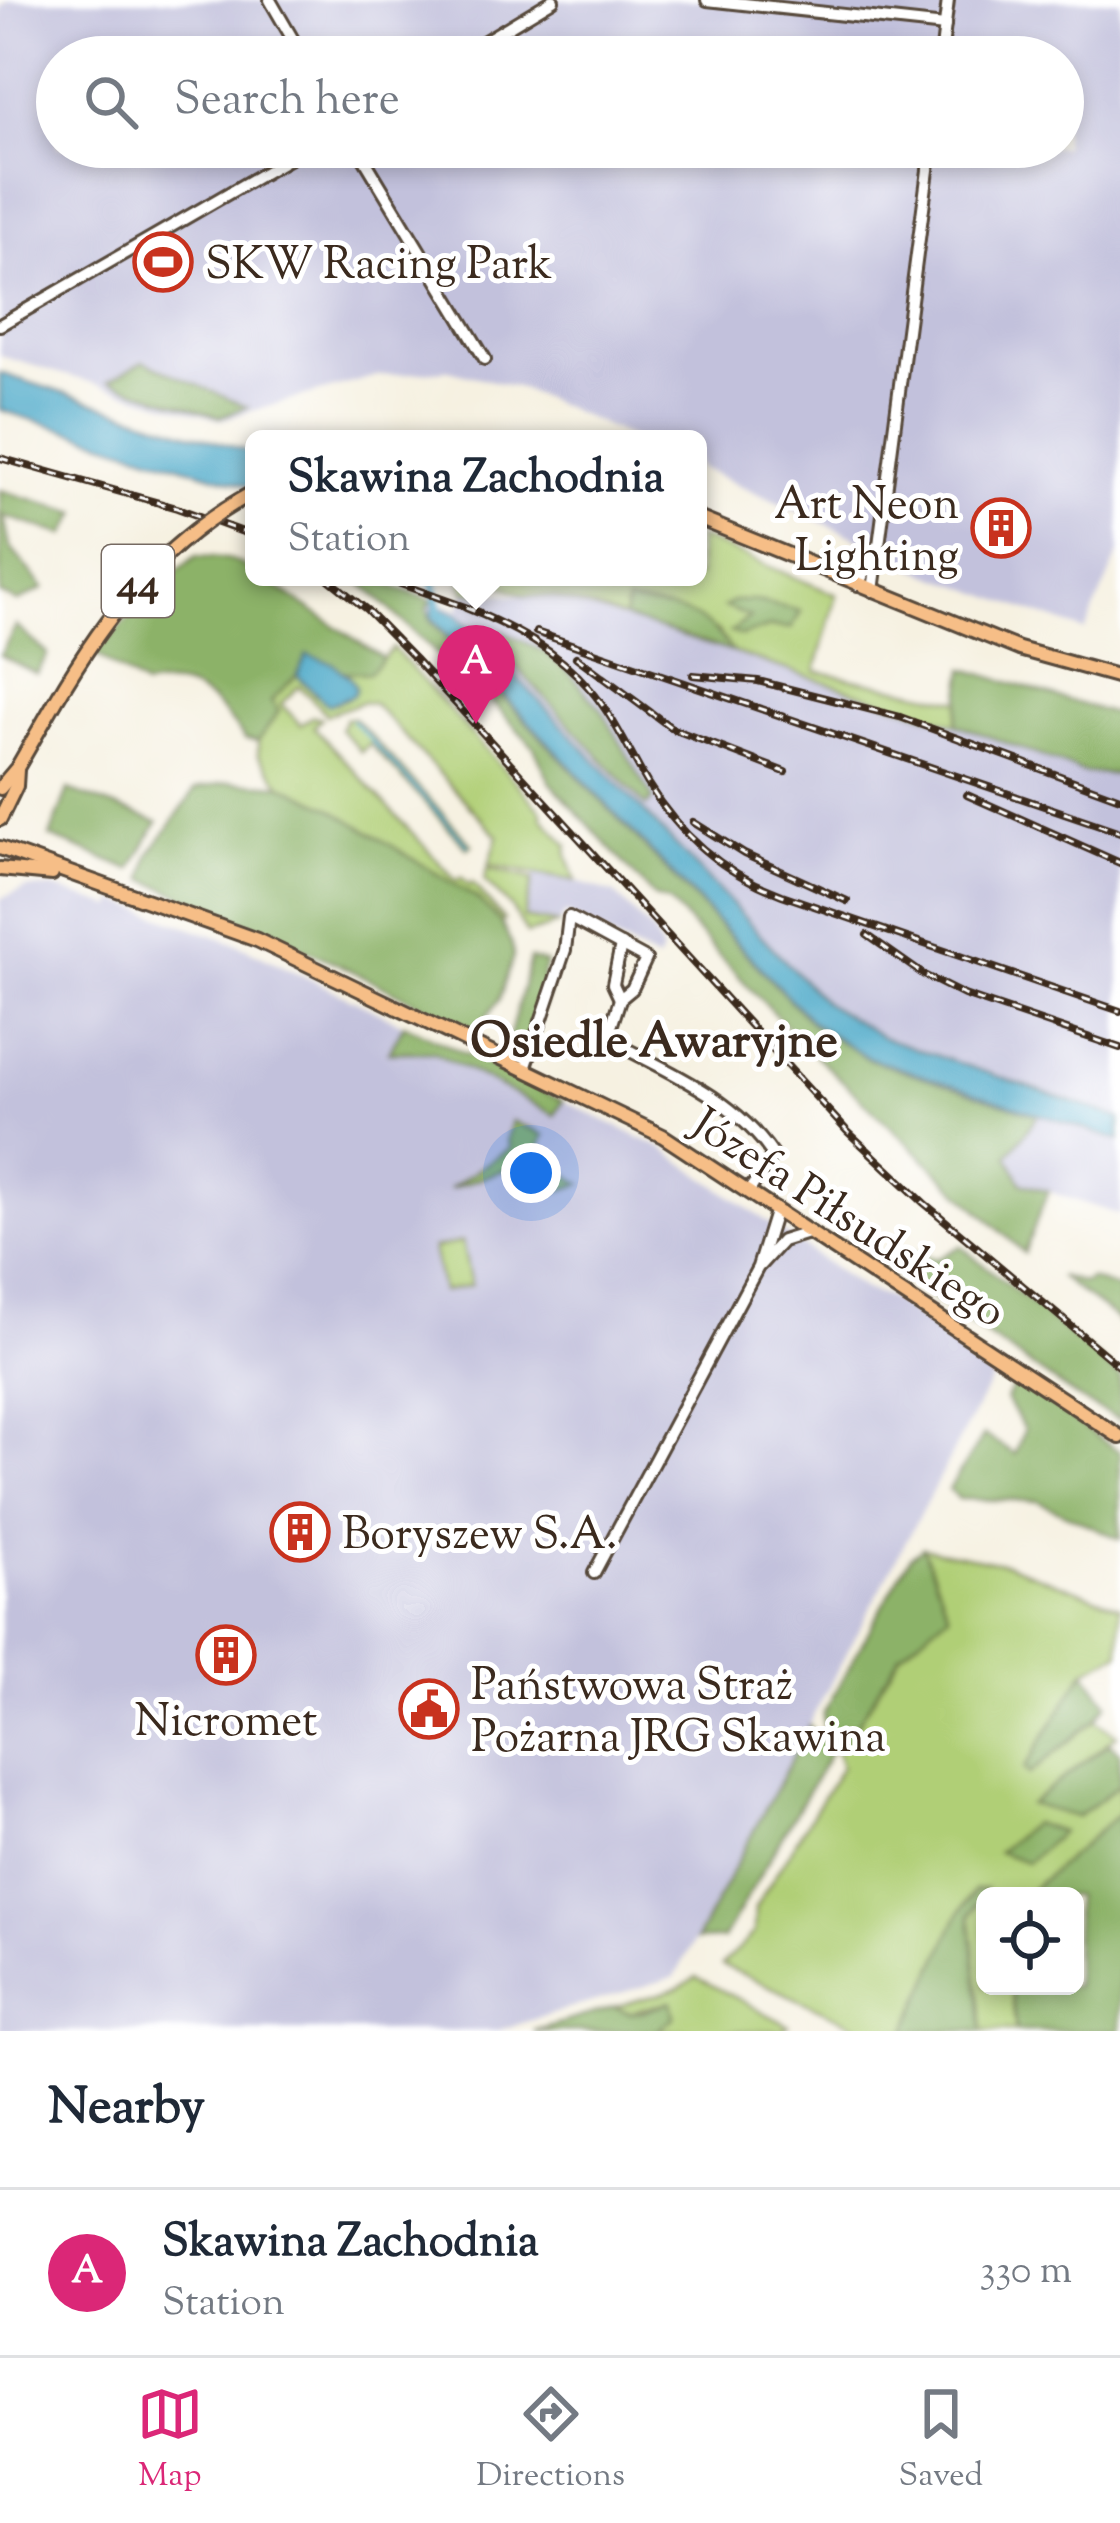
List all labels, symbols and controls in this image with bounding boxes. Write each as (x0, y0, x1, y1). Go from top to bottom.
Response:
search box (36, 36, 1084, 168)
icon: search (78, 69, 144, 135)
text: Search here (174, 70, 400, 135)
sports icon: SKW Racing Park (132, 231, 194, 293)
place label: SKW Racing Park (205, 235, 552, 300)
popup (245, 430, 707, 586)
text: Skawina Zachodnia (288, 448, 664, 513)
place label: Art Neon Lighting (774, 475, 959, 592)
building icon: Art Neon Lighting (970, 497, 1032, 559)
text: Station (288, 513, 410, 569)
road number: 44 (102, 545, 174, 617)
pin: A (437, 625, 515, 724)
district label: Osiedle Awaryjne (470, 1010, 838, 1079)
street label: Józefa Piłsudskiego (675, 1093, 1017, 1347)
your location (501, 1143, 561, 1203)
building icon: Boryszew S.A. (269, 1501, 331, 1563)
place label: Boryszew S.A. (342, 1505, 617, 1570)
building icon: Nicromet (195, 1624, 257, 1686)
place label: Państwowa Straż Pożarna JRG Skawina (471, 1656, 886, 1773)
public building icon: Państwowa Straż Pożarna JRG Skawina (398, 1678, 460, 1740)
place label: Nicromet (135, 1692, 317, 1757)
map controls (976, 1887, 1084, 1995)
button: locate (976, 1887, 1084, 1995)
text: Nearby (48, 2073, 205, 2146)
text: Skawina Zachodnia (162, 2212, 539, 2277)
text: A (71, 2245, 103, 2301)
text: 330 m (980, 2245, 1072, 2301)
text: Station (162, 2277, 285, 2333)
tab: Map (137, 2381, 203, 2501)
tab: Directions (476, 2381, 625, 2501)
tab: Saved (899, 2381, 983, 2501)

